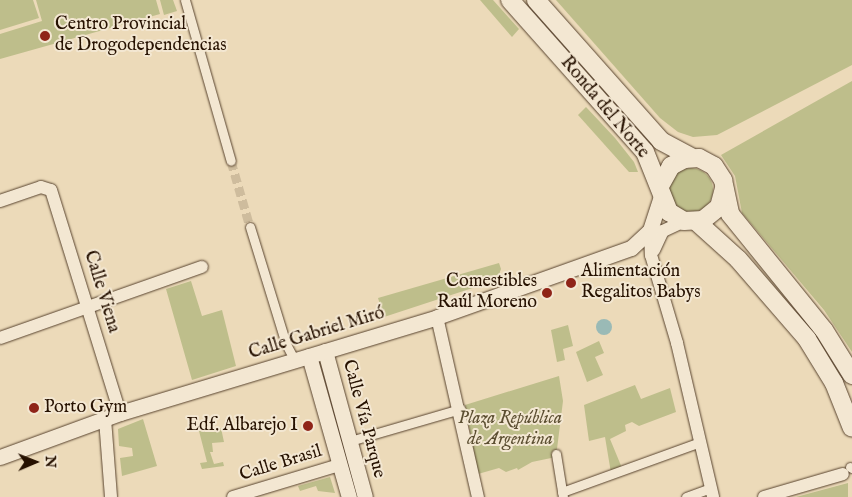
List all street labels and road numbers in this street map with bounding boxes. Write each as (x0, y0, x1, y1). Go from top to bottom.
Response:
street label: Ronda del Norte (555, 53, 653, 163)
street label: Calle Viena (78, 248, 124, 336)
street label: Calle Gabriel Miró (247, 303, 387, 365)
street label: Calle Vía Parque (337, 357, 389, 481)
street label: Calle Brasil (237, 441, 325, 487)

